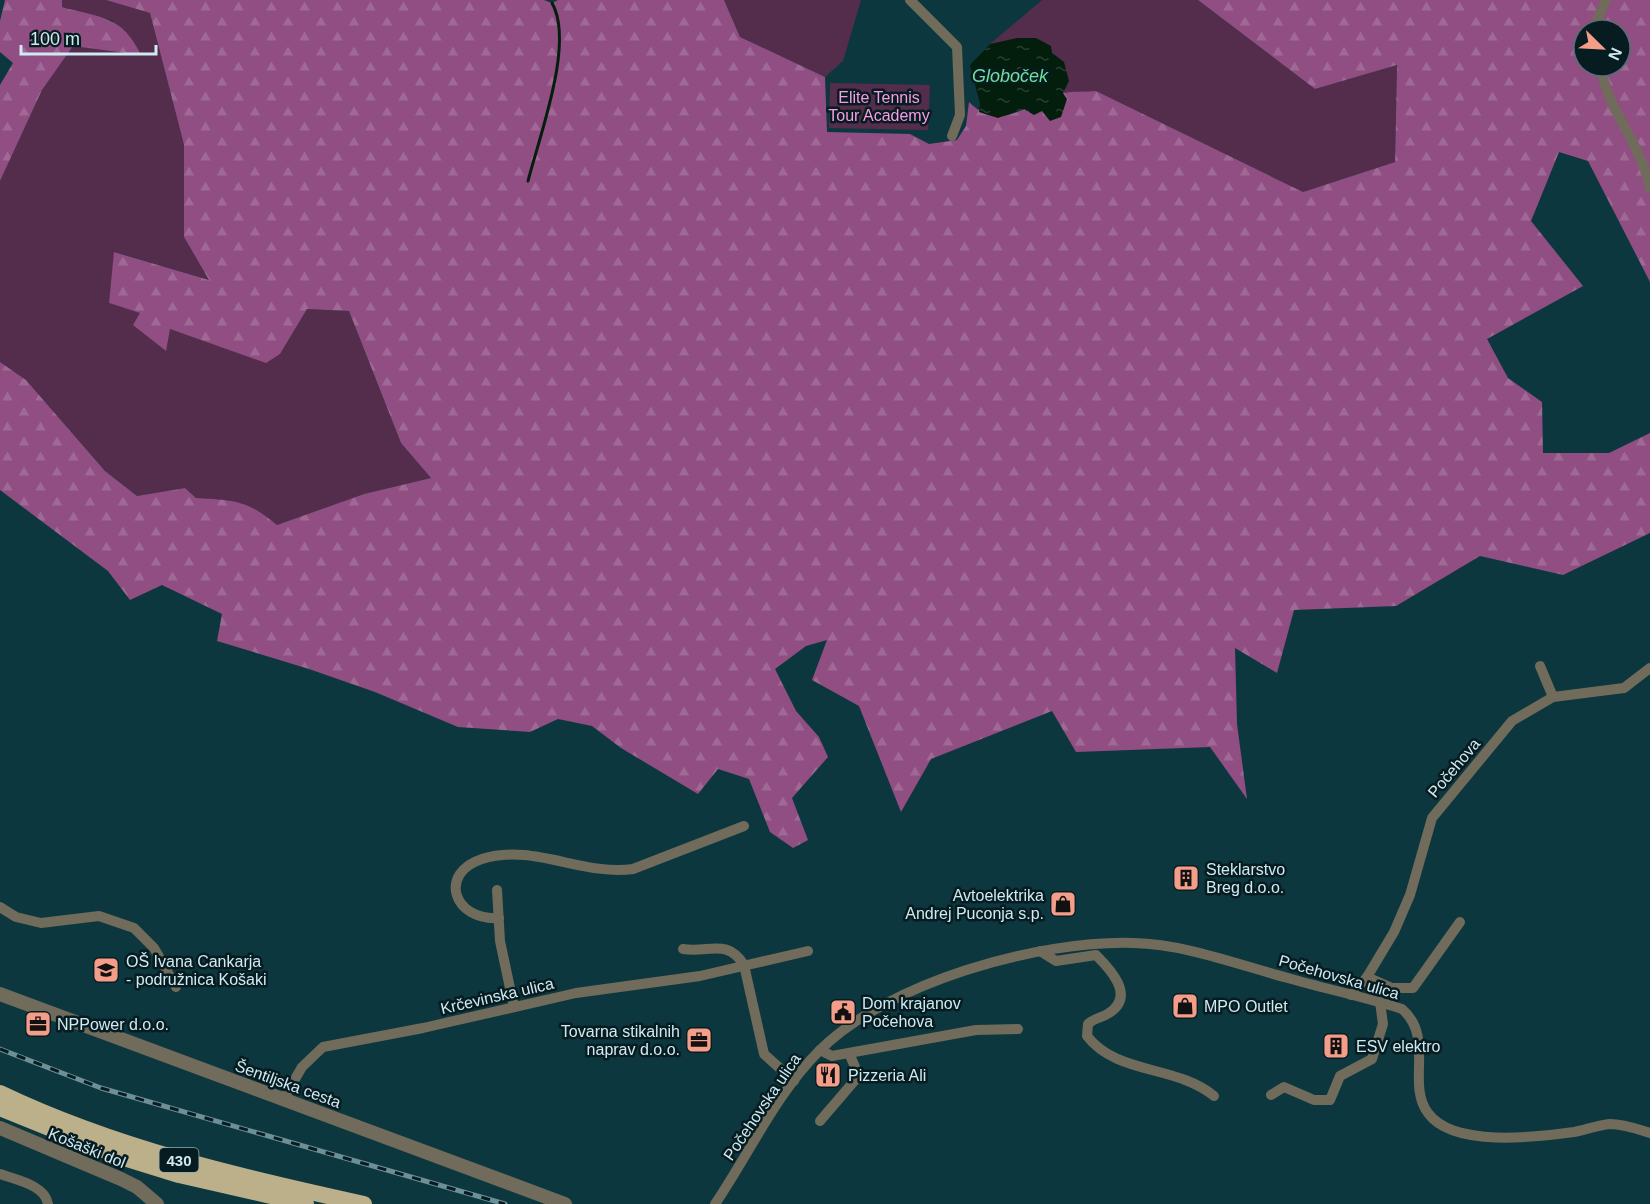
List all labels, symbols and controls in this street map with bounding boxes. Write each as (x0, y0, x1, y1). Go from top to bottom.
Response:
scale bar (21, 18, 156, 56)
north arrow (1572, 18, 1632, 78)
text: 100 m (30, 29, 80, 49)
text: N (1605, 45, 1625, 63)
water label: Globoček (972, 66, 1049, 86)
park label: Elite Tennis Tour Academy (828, 89, 930, 124)
street label: Počehova (1425, 735, 1483, 801)
place label: Steklarstvo Breg d.o.o. (1206, 861, 1285, 896)
building icon: Steklarstvo Breg d.o.o. (1171, 863, 1201, 893)
place label: Avtoelektrika Andrej Puconja s.p. (905, 887, 1044, 922)
shop icon: Avtoelektrika Andrej Puconja s.p. (1048, 889, 1078, 919)
place label: OŠ Ivana Cankarja - podružnica Košaki (126, 952, 267, 988)
street label: Počehovska ulica (1277, 952, 1401, 1002)
school or university icon: OŠ Ivana Cankarja - podružnica Košaki (91, 955, 121, 985)
street label: Krčevinska ulica (439, 975, 555, 1017)
shop icon: MPO Outlet (1170, 991, 1200, 1021)
place label: Dom krajanov Počehova (862, 995, 961, 1030)
public building icon: Dom krajanov Počehova (828, 997, 858, 1027)
place label: MPO Outlet (1204, 998, 1288, 1015)
office icon: NPPower d.o.o. (23, 1009, 53, 1039)
place label: NPPower d.o.o. (57, 1016, 169, 1033)
place label: Tovarna stikalnih naprav d.o.o. (561, 1023, 680, 1058)
office icon: Tovarna stikalnih naprav d.o.o. (684, 1025, 714, 1055)
building icon: ESV elektro (1321, 1031, 1351, 1061)
place label: ESV elektro (1356, 1038, 1441, 1055)
street label: Počehovska ulica (720, 1051, 804, 1163)
street label: Šentiljska cesta (233, 1056, 344, 1111)
restaurant icon: Pizzeria Ali (813, 1060, 843, 1090)
place label: Pizzeria Ali (848, 1067, 926, 1084)
street label: Košaški dol (46, 1125, 128, 1171)
road number: 430 (160, 1148, 198, 1172)

